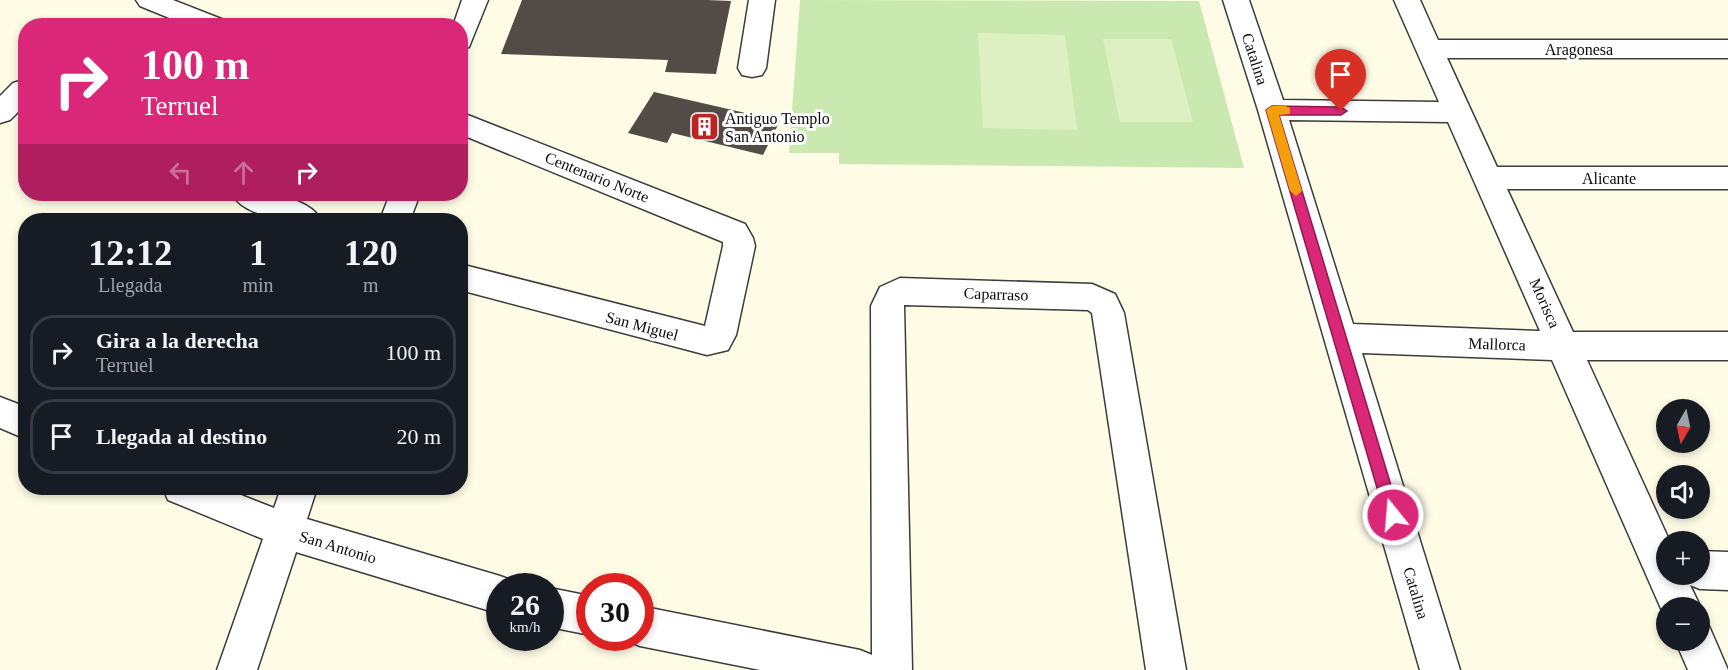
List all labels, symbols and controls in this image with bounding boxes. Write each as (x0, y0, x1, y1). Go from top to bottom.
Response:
street label: Catalina (1239, 31, 1271, 87)
street label: Aragonesa (1545, 41, 1613, 59)
icon: right (42, 42, 120, 120)
text: 100 m (141, 42, 250, 88)
pin (1315, 49, 1366, 111)
icon: arrive (1324, 58, 1357, 91)
text: Terruel (141, 91, 219, 121)
place label: Antiguo Templo San Antonio (725, 110, 830, 145)
building icon: Antiguo Templo San Antonio (688, 111, 720, 143)
street label: Centenario Norte (543, 148, 651, 206)
icon: left (164, 156, 197, 189)
icon: ahead (227, 156, 260, 189)
icon: right (290, 156, 323, 189)
street label: Alicante (1582, 170, 1636, 187)
text: 12:12 (88, 233, 172, 273)
text: 1 (249, 233, 267, 273)
text: 120 (344, 233, 398, 273)
text: Llegada (98, 274, 162, 296)
text: min (242, 274, 274, 296)
text: m (363, 274, 379, 296)
street label: Morisca (1527, 276, 1563, 330)
street label: Caparraso (963, 284, 1029, 305)
street label: San Miguel (604, 308, 681, 345)
text: Gira a la derecha (96, 328, 259, 353)
street label: Mallorca (1468, 334, 1526, 354)
icon: right (45, 336, 78, 369)
text: 100 m (385, 340, 441, 365)
text: Terruel (96, 354, 153, 376)
north arrow (1656, 399, 1710, 453)
map controls (1656, 399, 1710, 651)
icon: arrive (45, 420, 78, 453)
text: Llegada al destino (96, 424, 267, 449)
text: 20 m (396, 424, 441, 449)
button: sound (1656, 465, 1710, 519)
position arrow (1361, 483, 1425, 547)
street label: San Antonio (297, 527, 379, 567)
button: + (1656, 531, 1710, 585)
street label: Catalina (1400, 565, 1432, 621)
speed limit sign: 30 (576, 573, 654, 651)
text: 26 (510, 588, 540, 621)
button: − (1656, 597, 1710, 651)
text: km/h (510, 619, 540, 635)

